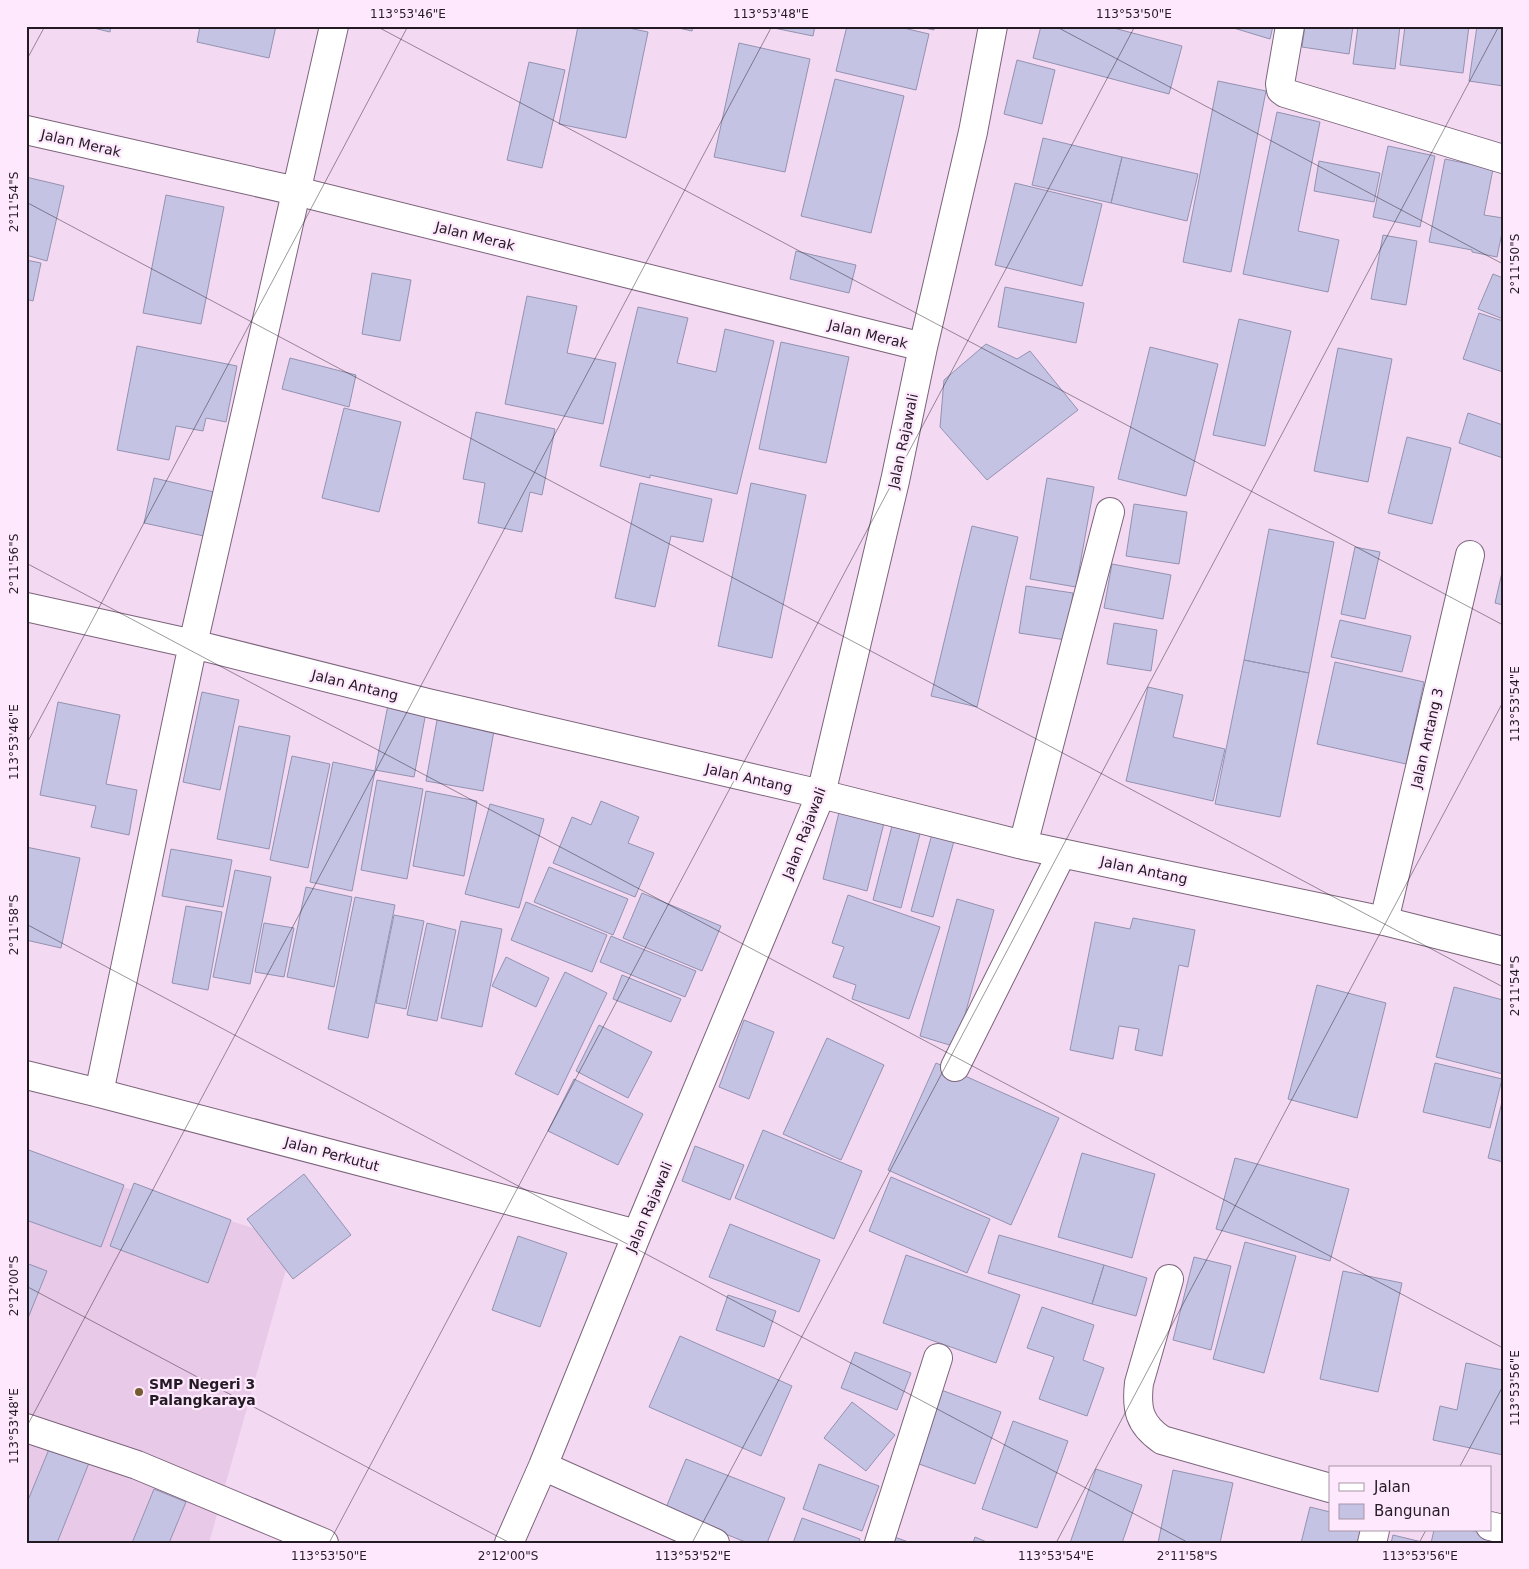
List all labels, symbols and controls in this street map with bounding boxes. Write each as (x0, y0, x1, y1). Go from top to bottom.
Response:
text: 113°53'46"E (370, 7, 446, 21)
text: 113°53'48"E (733, 7, 809, 21)
text: 113°53'50"E (1096, 7, 1172, 21)
street label: Jalan Merak (38, 126, 123, 160)
text: 2°11'54"S (7, 172, 21, 232)
street label: Jalan Merak (432, 218, 517, 254)
text: 2°11'50"S (1508, 234, 1522, 294)
street label: Jalan Merak (825, 316, 910, 352)
street label: Jalan Rajawali (885, 392, 921, 491)
text: 2°11'56"S (7, 534, 21, 594)
street label: Jalan Antang (309, 666, 400, 704)
text: 113°53'54"E (1508, 666, 1522, 742)
street label: Jalan Antang 3 (1407, 686, 1446, 791)
text: 113°53'46"E (7, 704, 21, 780)
street label: Jalan Antang (703, 760, 794, 796)
street label: Jalan Rajawali (779, 785, 829, 882)
street label: Jalan Antang (1098, 853, 1189, 887)
text: 2°11'58"S (7, 895, 21, 955)
text: 2°11'54"S (1508, 956, 1522, 1016)
street label: Jalan Perkutut (282, 1133, 382, 1174)
street label: Jalan Rajawali (622, 1159, 675, 1256)
text: 2°12'00"S (7, 1256, 21, 1316)
text: 113°53'56"E (1508, 1350, 1522, 1426)
place label: SMP Negeri 3 Palangkaraya (149, 1376, 256, 1408)
marker: SMP Negeri 3 Palangkaraya (133, 1386, 145, 1398)
text: 113°53'48"E (7, 1388, 21, 1464)
legend (1329, 1466, 1492, 1532)
text: Jalan (1373, 1478, 1410, 1496)
text: Bangunan (1374, 1502, 1450, 1520)
text: 113°53'50"E (291, 1549, 367, 1563)
text: 2°12'00"S (478, 1549, 538, 1563)
text: 113°53'52"E (655, 1549, 731, 1563)
text: 113°53'54"E (1018, 1549, 1094, 1563)
text: 2°11'58"S (1157, 1549, 1217, 1563)
text: 113°53'56"E (1382, 1549, 1458, 1563)

